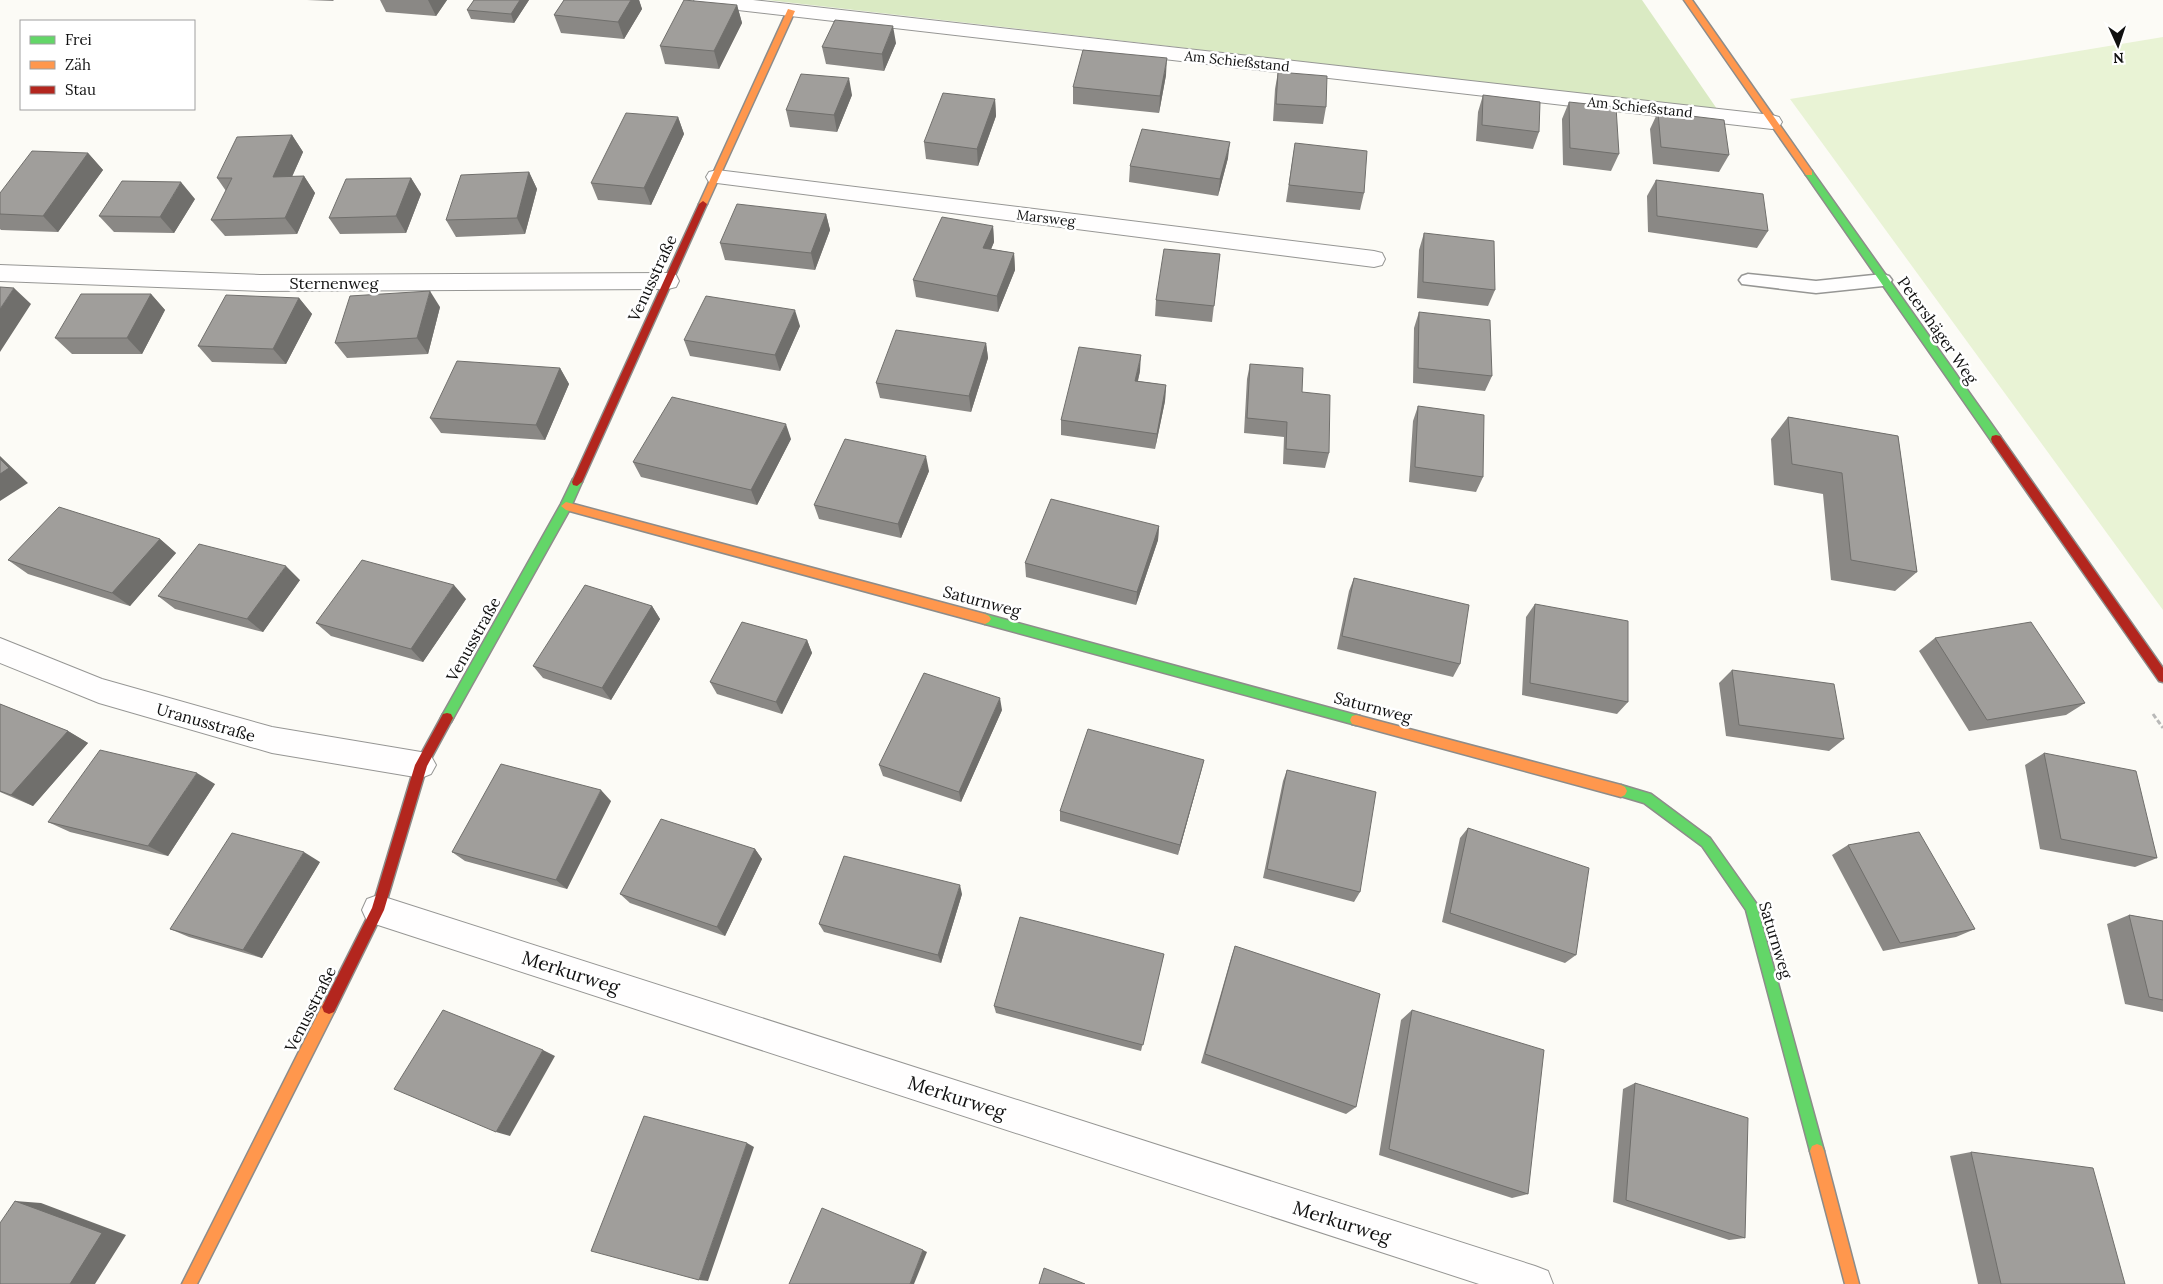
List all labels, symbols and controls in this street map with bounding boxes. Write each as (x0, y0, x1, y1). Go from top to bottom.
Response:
legend (20, 20, 195, 110)
north arrow (2093, 20, 2143, 70)
text: Frei (65, 30, 92, 49)
street label: Am Schießstand (1182, 46, 1291, 75)
text: N (2113, 49, 2125, 67)
text: Zäh (65, 55, 91, 74)
text: Stau (65, 80, 96, 99)
street label: Am Schießstand (1585, 92, 1694, 121)
street label: Marsweg (1016, 205, 1077, 231)
street label: Venusstraße (623, 231, 681, 325)
street label: Petershäger Weg (1894, 272, 1983, 389)
street label: Sternenweg (290, 273, 380, 293)
street label: Saturnweg (941, 581, 1024, 621)
street label: Venusstraße (441, 593, 505, 686)
street label: Saturnweg (1332, 687, 1415, 727)
street label: Uranusstraße (154, 698, 258, 746)
street label: Saturnweg (1755, 899, 1798, 982)
street label: Merkurweg (519, 945, 623, 999)
street label: Venusstraße (279, 963, 340, 1056)
street label: Merkurweg (905, 1070, 1009, 1124)
street label: Merkurweg (1290, 1195, 1394, 1249)

